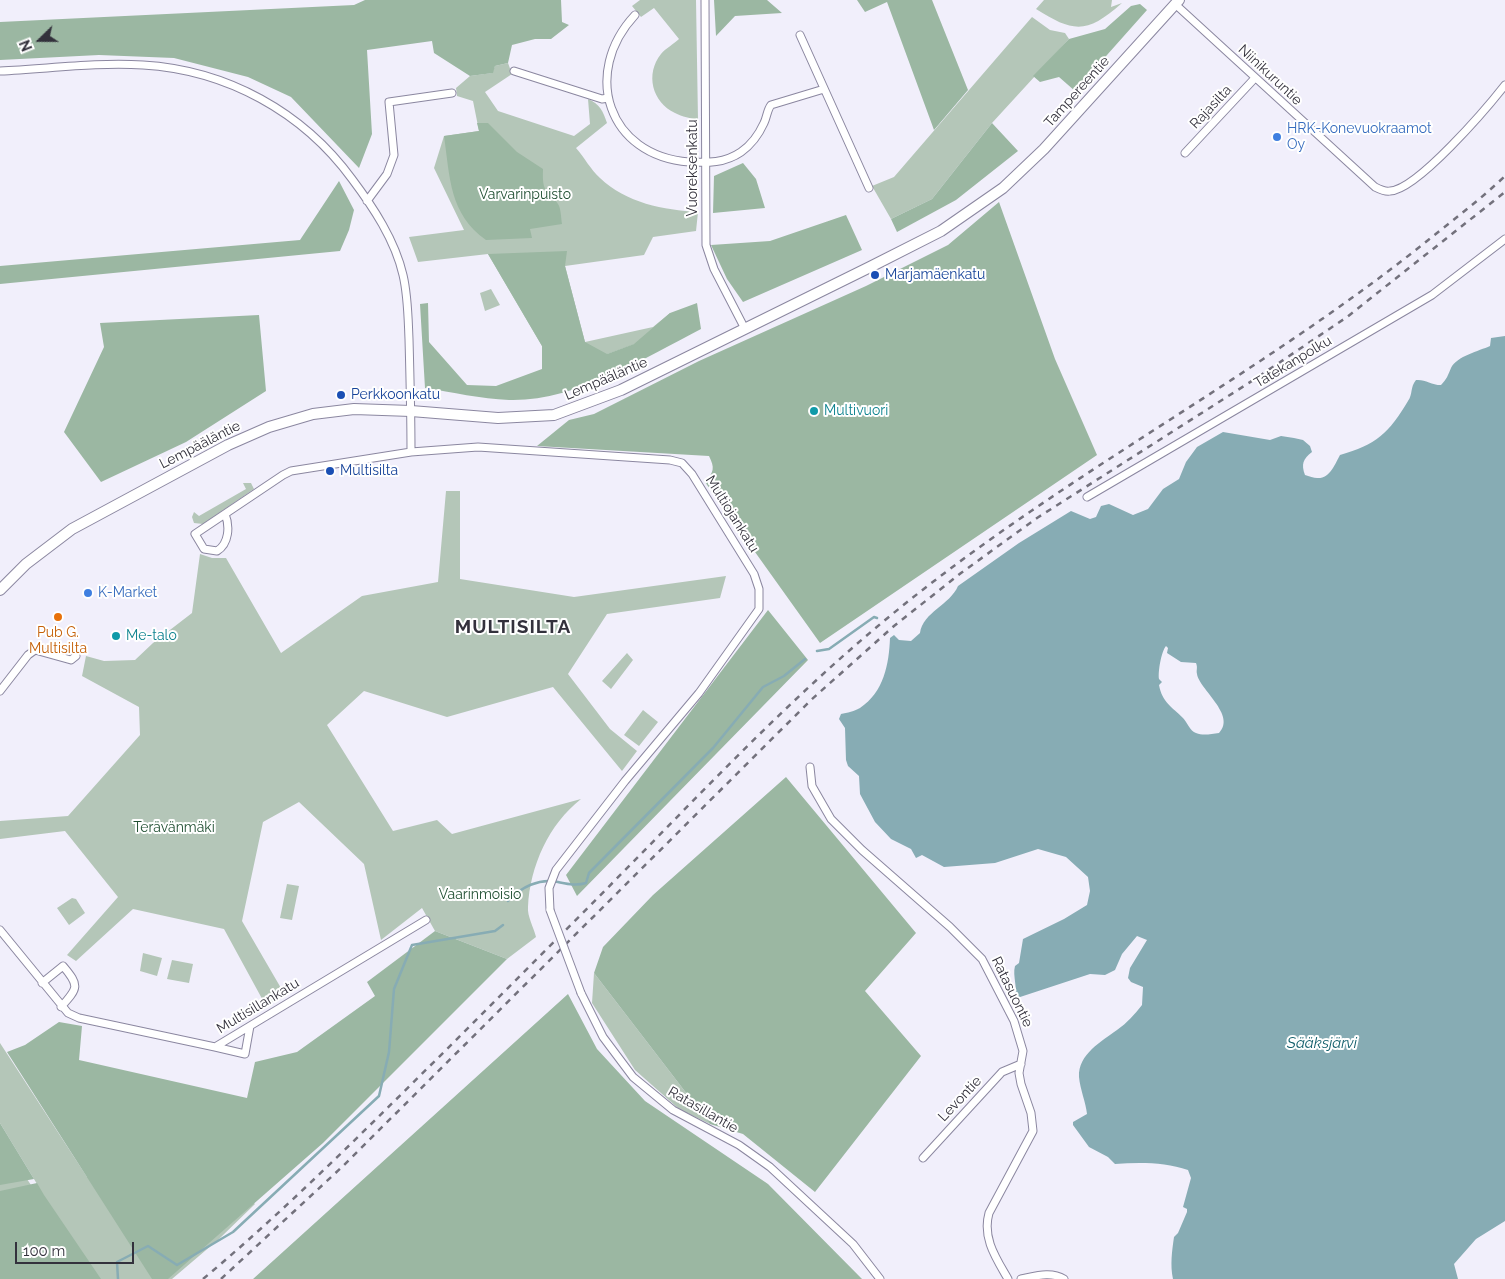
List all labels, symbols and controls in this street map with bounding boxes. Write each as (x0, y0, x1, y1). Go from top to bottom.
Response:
north arrow (15, 15, 65, 65)
text: N (17, 38, 36, 54)
street label: Niinikuruntie (1235, 41, 1305, 109)
street label: Tampereentie (1041, 53, 1113, 131)
street label: Rajasilta (1187, 82, 1235, 132)
street label: Vuoreksenkatu (685, 119, 701, 217)
place label: HRK-Konevuokraamot Oy (1287, 121, 1432, 154)
marker: HRK-Konevuokraamot Oy (1271, 131, 1283, 143)
park label: Varvarinpuisto (479, 187, 571, 203)
place label: Marjamäenkatu (885, 267, 985, 283)
marker: Marjamäenkatu (869, 269, 881, 281)
street label: Tatekanpolku (1251, 332, 1335, 392)
street label: Lempääläntie (562, 354, 650, 404)
place label: Perkkoonkatu (351, 387, 440, 403)
marker: Perkkoonkatu (335, 389, 347, 401)
place label: Multivuori (824, 403, 888, 419)
marker: Multivuori (808, 405, 820, 417)
street label: Lempääläntie (157, 417, 243, 473)
place label: Multisilta (340, 463, 398, 479)
marker: Multisilta (324, 465, 336, 477)
street label: Multiojankatu (702, 472, 762, 556)
place label: K-Market (98, 585, 157, 601)
marker: K-Market (82, 587, 94, 599)
marker: Pub G. Multisilta (52, 611, 64, 623)
district label: MULTISILTA (453, 616, 573, 638)
place label: Pub G. Multisilta (29, 625, 87, 658)
place label: Me-talo (126, 628, 177, 644)
marker: Me-talo (110, 630, 122, 642)
park label: Terävänmäki (133, 820, 215, 836)
park label: Vaarinmoisio (439, 887, 521, 903)
street label: Ratasuontie (988, 954, 1036, 1030)
street label: Multisillankatu (214, 975, 302, 1037)
water label: Sääksjärvi (1287, 1034, 1357, 1052)
street label: Levontie (935, 1073, 985, 1125)
street label: Ratasillantie (665, 1083, 741, 1137)
scale bar (18, 1232, 136, 1264)
text: 100 m (23, 1242, 65, 1260)

